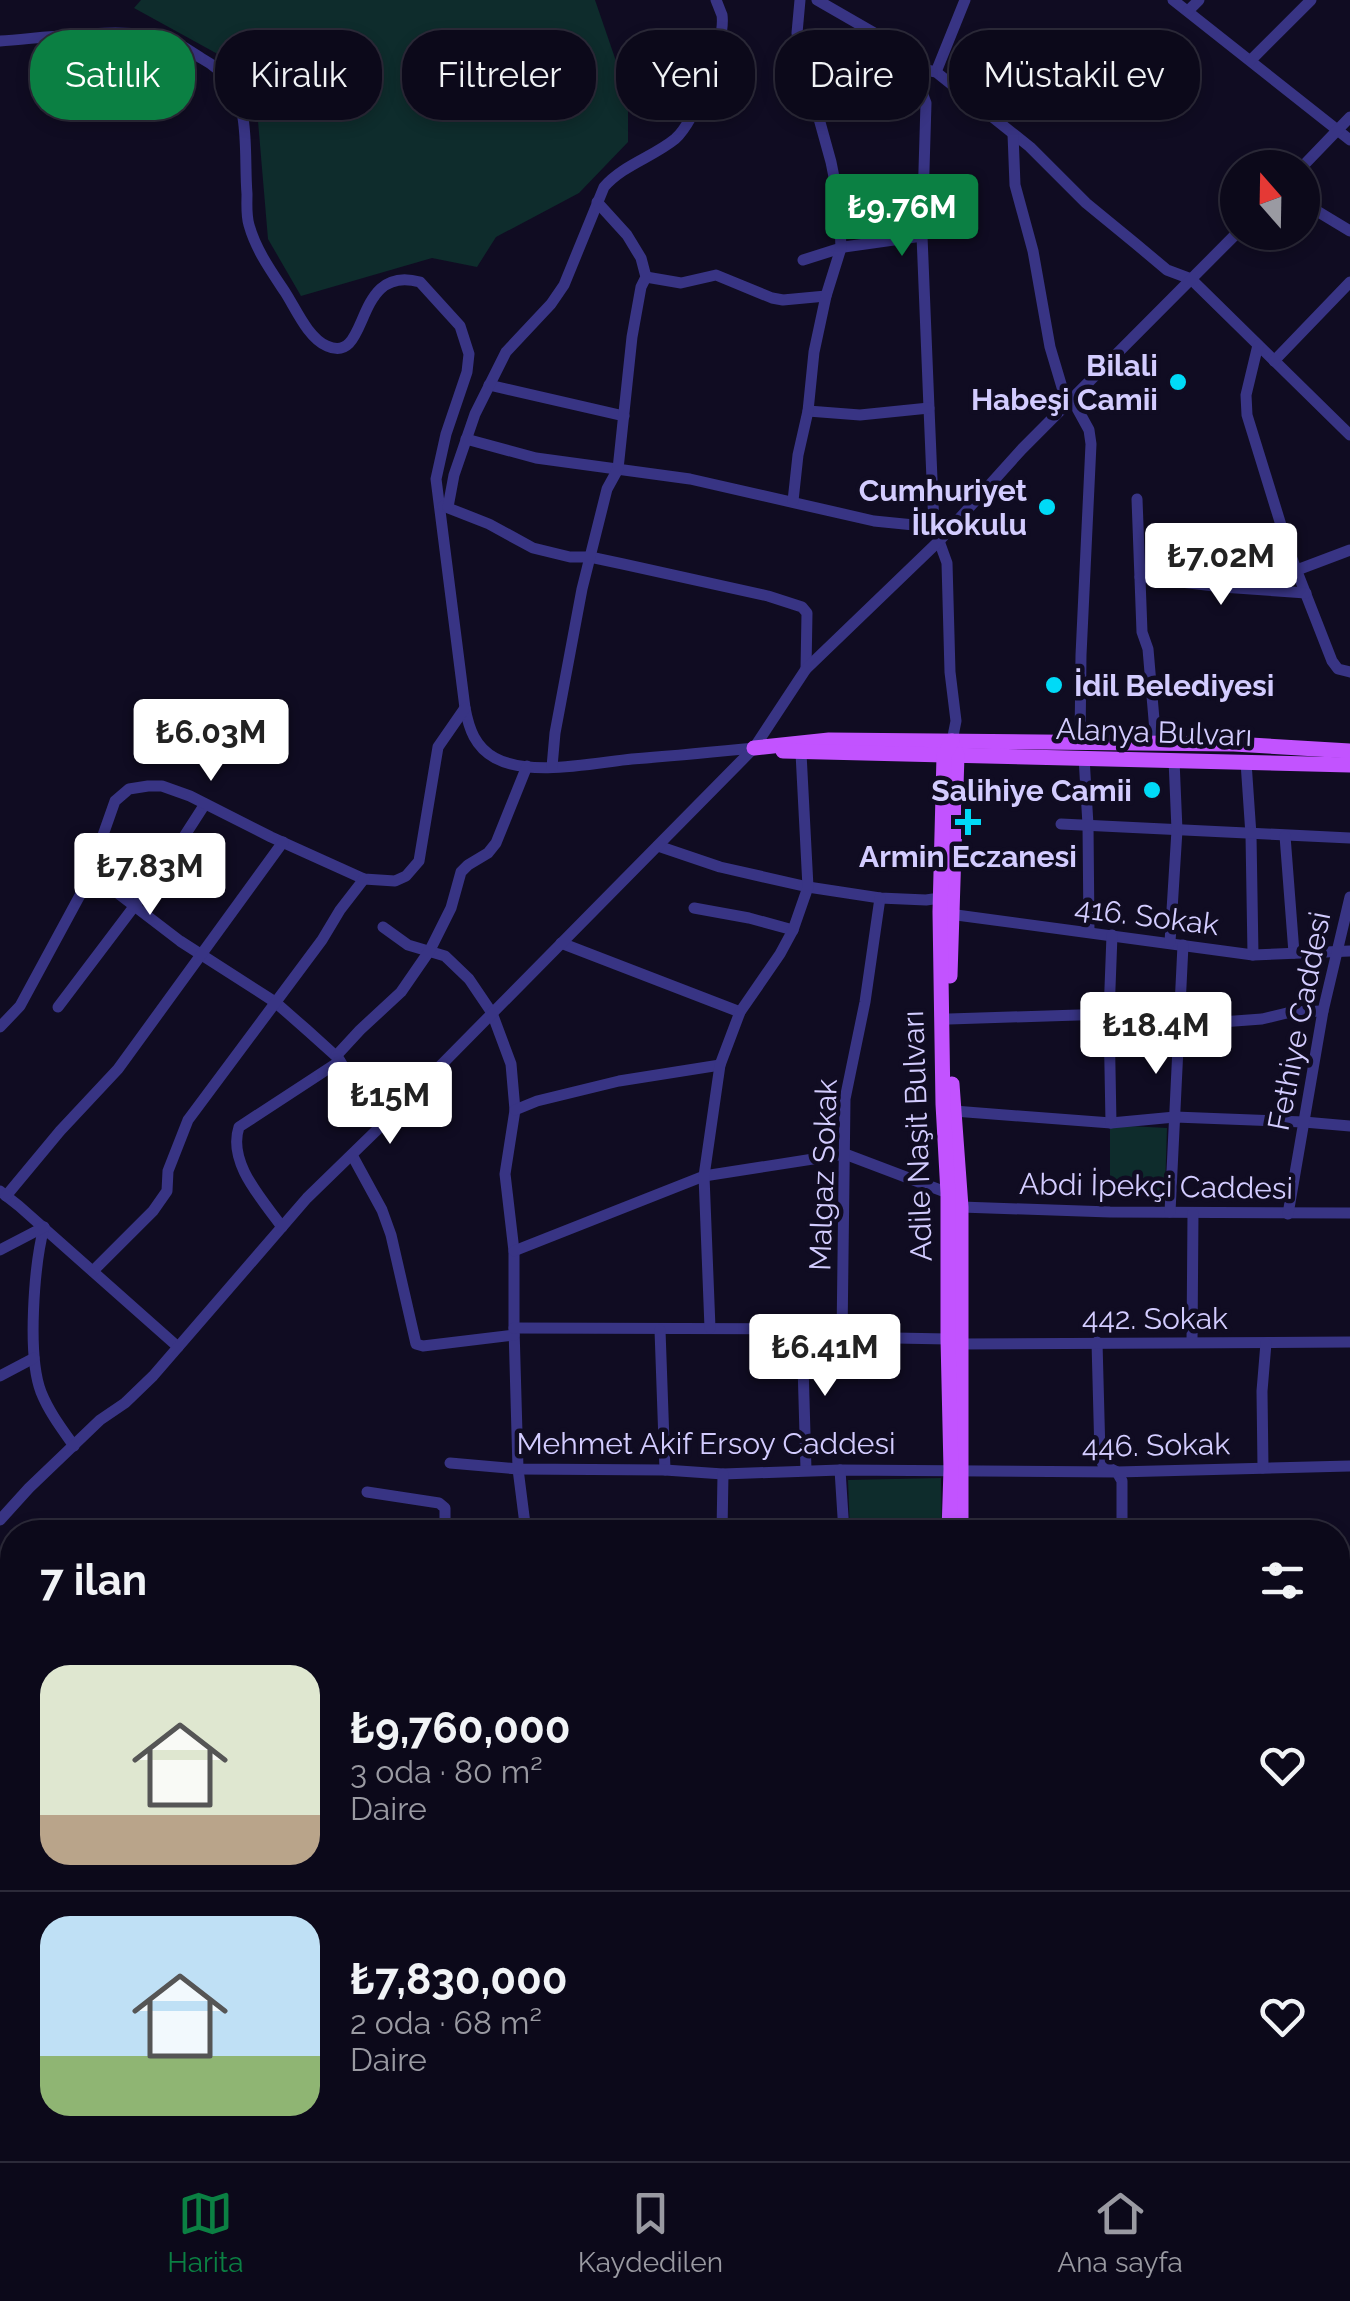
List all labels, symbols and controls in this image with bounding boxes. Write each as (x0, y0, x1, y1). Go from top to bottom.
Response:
chip: Satılık (30, 30, 195, 120)
chip: Kiralık (215, 30, 382, 120)
chip: Filtreler (402, 30, 596, 120)
chip: Yeni (616, 30, 755, 120)
chip: Daire (775, 30, 929, 120)
chip: Müstakil ev (949, 30, 1200, 120)
north arrow (1220, 150, 1320, 250)
map controls (1220, 150, 1320, 250)
pin: ₺9.76M (821, 174, 983, 259)
text: ₺9.76M (847, 188, 957, 225)
place label: Bilali Habeşi Camii (971, 348, 1158, 417)
marker: Bilali Habeşi Camii (1167, 371, 1189, 393)
place label: Cumhuriyet İlkokulu (859, 473, 1027, 542)
marker: Cumhuriyet İlkokulu (1036, 496, 1058, 518)
pin: ₺7.02M (1140, 523, 1302, 608)
text: ₺7.02M (1167, 537, 1275, 574)
place label: İdil Belediyesi (1074, 668, 1275, 703)
marker: İdil Belediyesi (1043, 674, 1065, 696)
pin: ₺6.03M (130, 699, 292, 784)
street label: Alanya Bulvarı (1055, 711, 1253, 753)
text: ₺6.03M (156, 713, 266, 750)
place label: Salihiye Camii (931, 773, 1132, 808)
marker: Salihiye Camii (1141, 779, 1163, 801)
marker: Armin Eczanesi (957, 811, 979, 833)
pin: ₺7.83M (69, 833, 231, 918)
place label: Armin Eczanesi (859, 839, 1077, 874)
text: ₺7.83M (96, 847, 204, 884)
street label: 416. Sokak (1073, 890, 1221, 942)
street label: Fethiye Caddesi (1261, 909, 1337, 1133)
pin: ₺18.4M (1075, 992, 1237, 1077)
text: ₺18.4M (1102, 1006, 1210, 1043)
street label: Adile Naşit Bulvarı (895, 1010, 939, 1262)
pin: ₺15M (331, 1062, 449, 1147)
text: ₺15M (350, 1076, 430, 1113)
street label: Malgaz Sokak (802, 1078, 844, 1272)
street label: Abdi İpekçi Caddesi (1019, 1166, 1293, 1206)
street label: 442. Sokak (1082, 1301, 1228, 1336)
pin: ₺6.41M (744, 1314, 906, 1399)
text: ₺6.41M (771, 1328, 879, 1365)
street label: Mehmet Akif Ersoy Caddesi (517, 1426, 896, 1461)
street label: 446. Sokak (1082, 1426, 1231, 1464)
icon: filters (1255, 1553, 1310, 1608)
text: 7 ilan (40, 1556, 147, 1605)
text: ₺9,760,000 (350, 1704, 571, 1753)
icon: home (120, 1705, 240, 1825)
icon: heart (1255, 1738, 1310, 1793)
text: 3 oda · 80 m² (350, 1753, 543, 1790)
text: Daire (350, 1790, 427, 1827)
text: ₺7,830,000 (350, 1955, 568, 2004)
icon: home (120, 1956, 240, 2076)
icon: heart (1255, 1989, 1310, 2044)
text: 2 oda · 68 m² (350, 2004, 542, 2041)
text: Daire (350, 2041, 427, 2078)
tab: Harita (167, 2186, 243, 2279)
tab: Kaydedilen (578, 2186, 723, 2279)
tab: Ana sayfa (1057, 2186, 1183, 2279)

